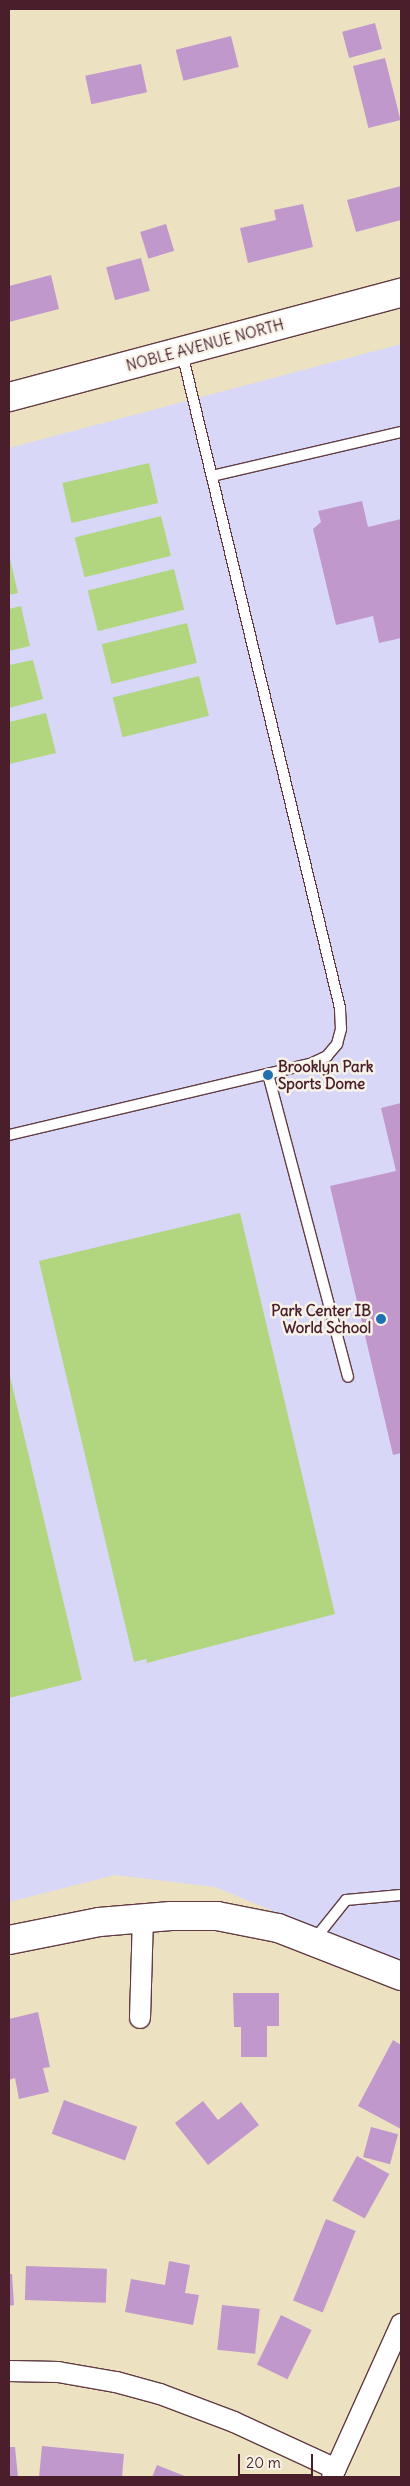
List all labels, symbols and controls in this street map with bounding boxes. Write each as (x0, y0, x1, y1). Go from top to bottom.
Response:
street label: NOBLE AVENUE NORTH (124, 315, 286, 375)
place label: Brooklyn Park Sports Dome (278, 1057, 373, 1092)
marker: Brooklyn Park Sports Dome (262, 1069, 274, 1081)
place label: Park Center IB World School (271, 1301, 371, 1336)
marker: Park Center IB World School (375, 1313, 387, 1325)
scale bar (240, 2444, 315, 2476)
text: 20 m (246, 2453, 281, 2472)

